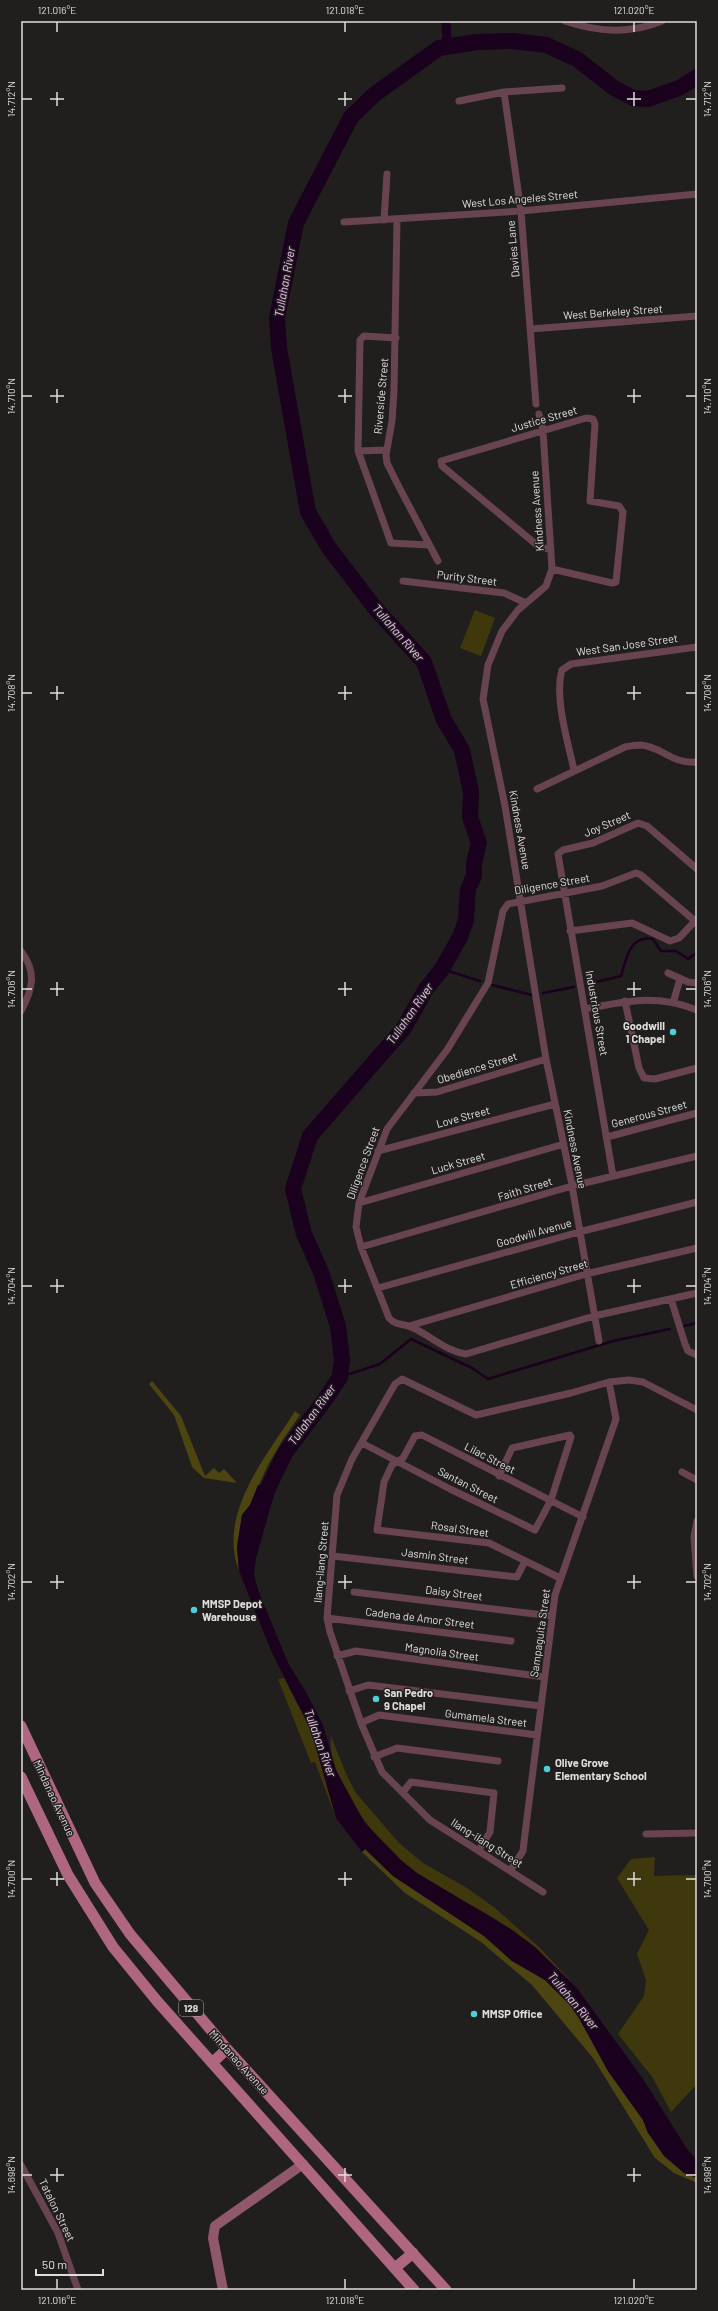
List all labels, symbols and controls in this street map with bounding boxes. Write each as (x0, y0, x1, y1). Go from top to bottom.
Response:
text: 121.016°E (38, 4, 76, 16)
text: 121.018°E (326, 4, 364, 16)
text: 121.020°E (613, 4, 655, 16)
text: 14.712°N (5, 81, 17, 117)
text: 14.712°N (701, 81, 713, 117)
street label: West Los Angeles Street (461, 187, 578, 210)
street label: Davies Lane (504, 220, 521, 278)
water label: Tullahan River (271, 245, 297, 318)
street label: West Berkeley Street (563, 302, 663, 321)
street label: Riverside Street (371, 357, 390, 435)
text: 14.710°N (5, 378, 17, 414)
text: 14.710°N (701, 378, 713, 414)
street label: Justice Street (509, 403, 578, 434)
street label: Kindness Avenue (527, 470, 546, 552)
street label: Purity Street (436, 567, 498, 588)
water label: Tullahan River (370, 601, 428, 664)
street label: West San Jose Street (575, 631, 678, 658)
text: 14.708°N (5, 674, 17, 712)
text: 14.708°N (701, 674, 713, 712)
street label: Kindness Avenue (507, 789, 534, 871)
street label: Joy Street (582, 808, 632, 839)
street label: Diligence Street (513, 870, 591, 897)
street label: Industrious Street (584, 969, 611, 1056)
text: 14.706°N (5, 970, 17, 1008)
text: 14.706°N (701, 970, 713, 1008)
water label: Tullahan River (383, 980, 436, 1047)
place label: Goodwill 1 Chapel (623, 1019, 665, 1045)
marker: Goodwill 1 Chapel (668, 1027, 678, 1037)
street label: Obedience Street (435, 1049, 518, 1086)
street label: Generous Street (610, 1097, 688, 1130)
street label: Love Street (435, 1103, 491, 1130)
street label: Kindness Avenue (561, 1108, 590, 1190)
street label: Diligence Street (343, 1125, 382, 1201)
street label: Luck Street (429, 1149, 486, 1176)
street label: Faith Street (496, 1174, 554, 1203)
street label: Goodwill Avenue (495, 1216, 573, 1249)
street label: Efficiency Street (509, 1256, 589, 1291)
text: 14.704°N (5, 1267, 17, 1305)
text: 14.704°N (701, 1267, 713, 1305)
water label: Tullahan River (285, 1381, 338, 1447)
street label: Lilac Street (463, 1439, 518, 1476)
street label: Santan Street (436, 1464, 500, 1505)
street label: Rosal Street (430, 1518, 490, 1539)
street label: Ilang-ilang Street (310, 1520, 331, 1603)
street label: Jasmin Street (401, 1545, 469, 1566)
text: 14.702°N (5, 1563, 17, 1601)
text: 14.702°N (701, 1563, 713, 1601)
street label: Daisy Street (425, 1583, 483, 1602)
street label: Sampaguita Street (527, 1588, 552, 1678)
place label: MMSP Depot Warehouse (202, 1597, 262, 1623)
street label: Cadena de Amor Street (365, 1604, 475, 1631)
marker: MMSP Depot Warehouse (189, 1605, 199, 1615)
street label: Magnolia Street (404, 1640, 480, 1663)
place label: San Pedro 9 Chapel (384, 1686, 433, 1712)
marker: San Pedro 9 Chapel (371, 1694, 381, 1704)
street label: Gumamela Street (444, 1706, 528, 1729)
water label: Tullahan River (302, 1707, 340, 1779)
place label: Olive Grove Elementary School (555, 1756, 647, 1782)
street label: Mindanao Avenue (31, 1757, 78, 1838)
marker: Olive Grove Elementary School (542, 1764, 552, 1774)
street label: Ilang-ilang Street (449, 1815, 526, 1870)
text: 14.700°N (5, 1860, 17, 1898)
text: 14.700°N (701, 1860, 713, 1898)
water label: Tullahan River (546, 1969, 602, 2033)
road number: 128 (179, 2000, 203, 2016)
place label: MMSP Office (482, 2007, 542, 2020)
marker: MMSP Office (469, 2009, 479, 2019)
street label: Mindanao Avenue (207, 2027, 272, 2097)
text: 14.698°N (5, 2156, 17, 2194)
text: 14.698°N (701, 2156, 713, 2194)
street label: Tatalon Street (37, 2176, 78, 2243)
scale bar (36, 2251, 103, 2277)
text: 50 m (42, 2257, 67, 2271)
text: 121.016°E (38, 2294, 76, 2306)
text: 121.018°E (326, 2294, 364, 2306)
text: 121.020°E (613, 2294, 655, 2306)

